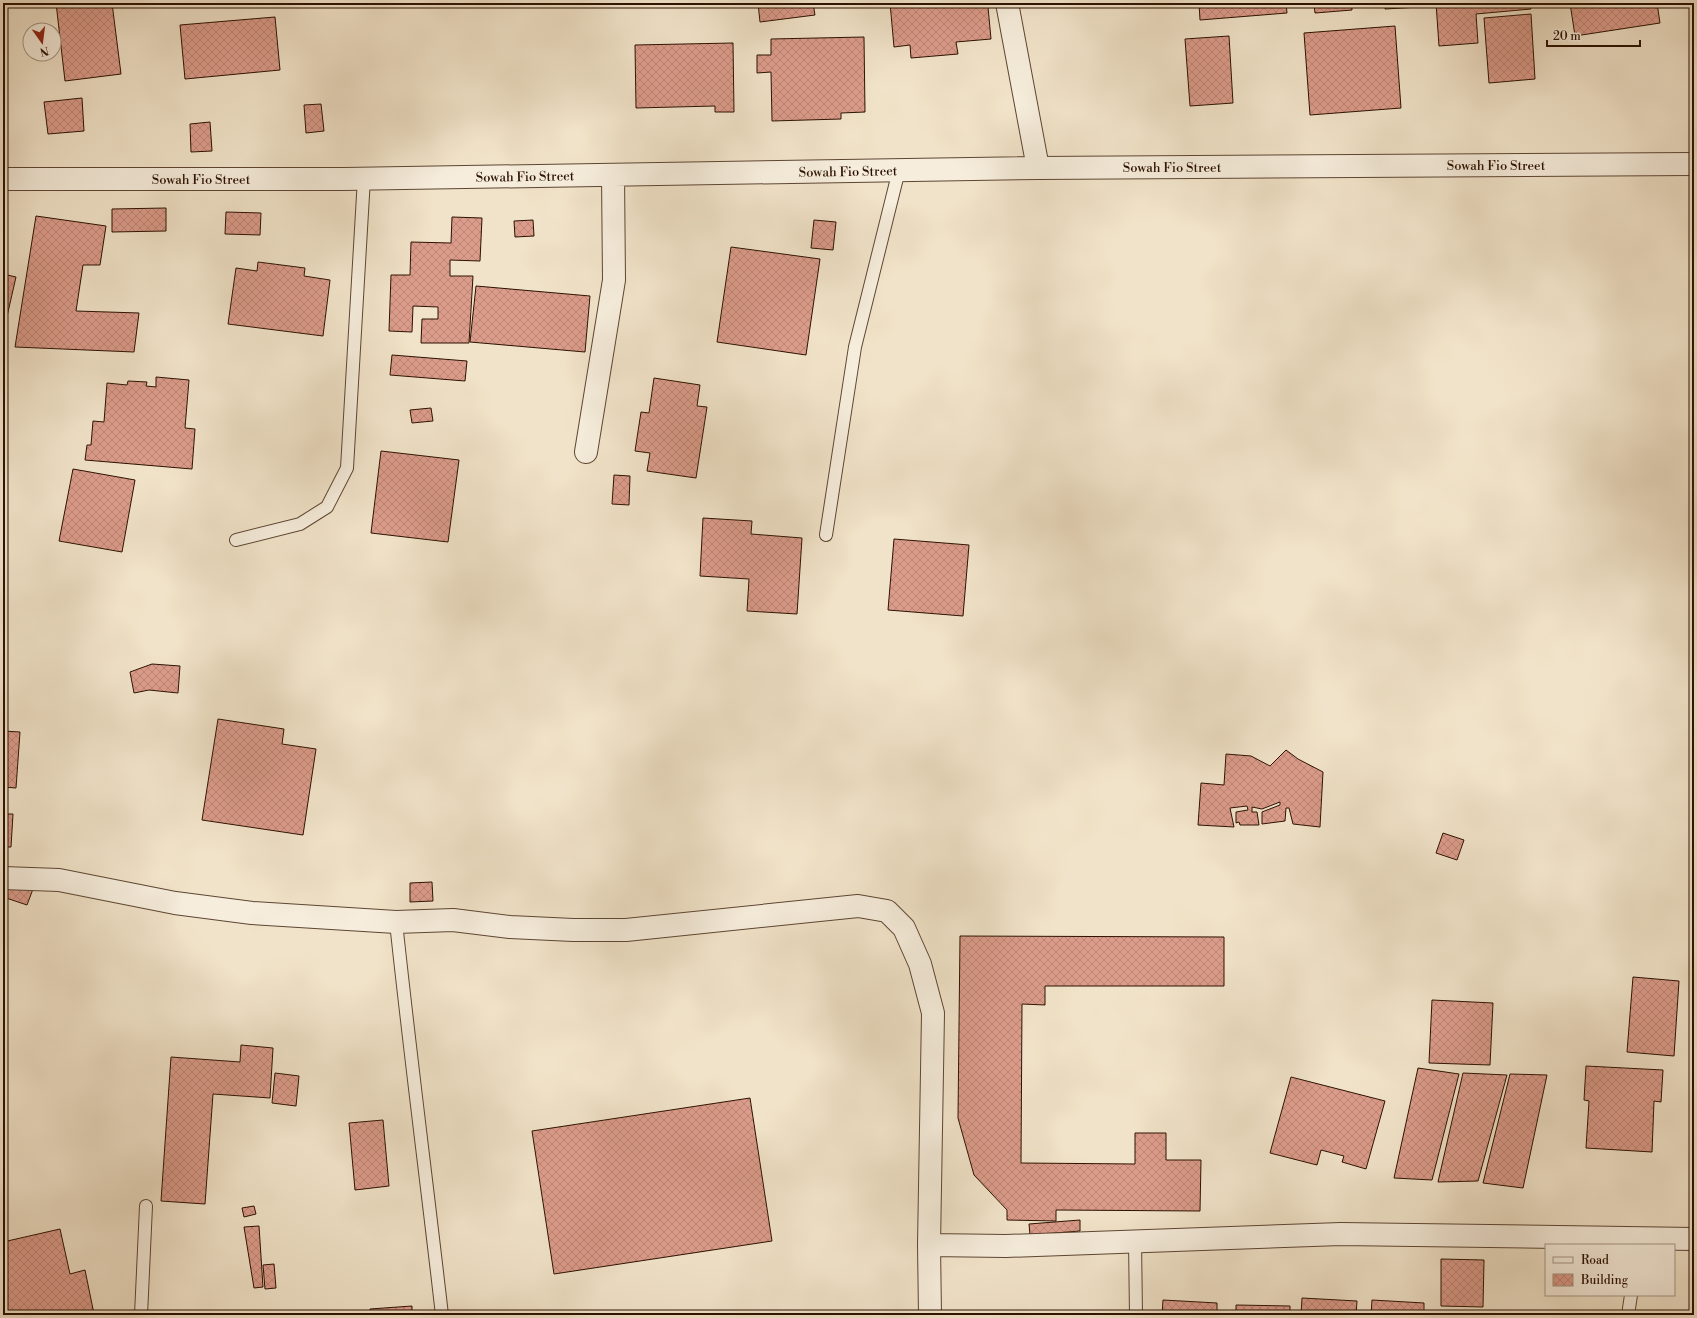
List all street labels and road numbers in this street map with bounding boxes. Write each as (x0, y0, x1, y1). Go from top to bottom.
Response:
street label: Sowah Fio Street (1447, 158, 1546, 174)
street label: Sowah Fio Street (1123, 160, 1222, 176)
street label: Sowah Fio Street (799, 163, 898, 181)
street label: Sowah Fio Street (476, 168, 575, 186)
street label: Sowah Fio Street (152, 172, 251, 188)

